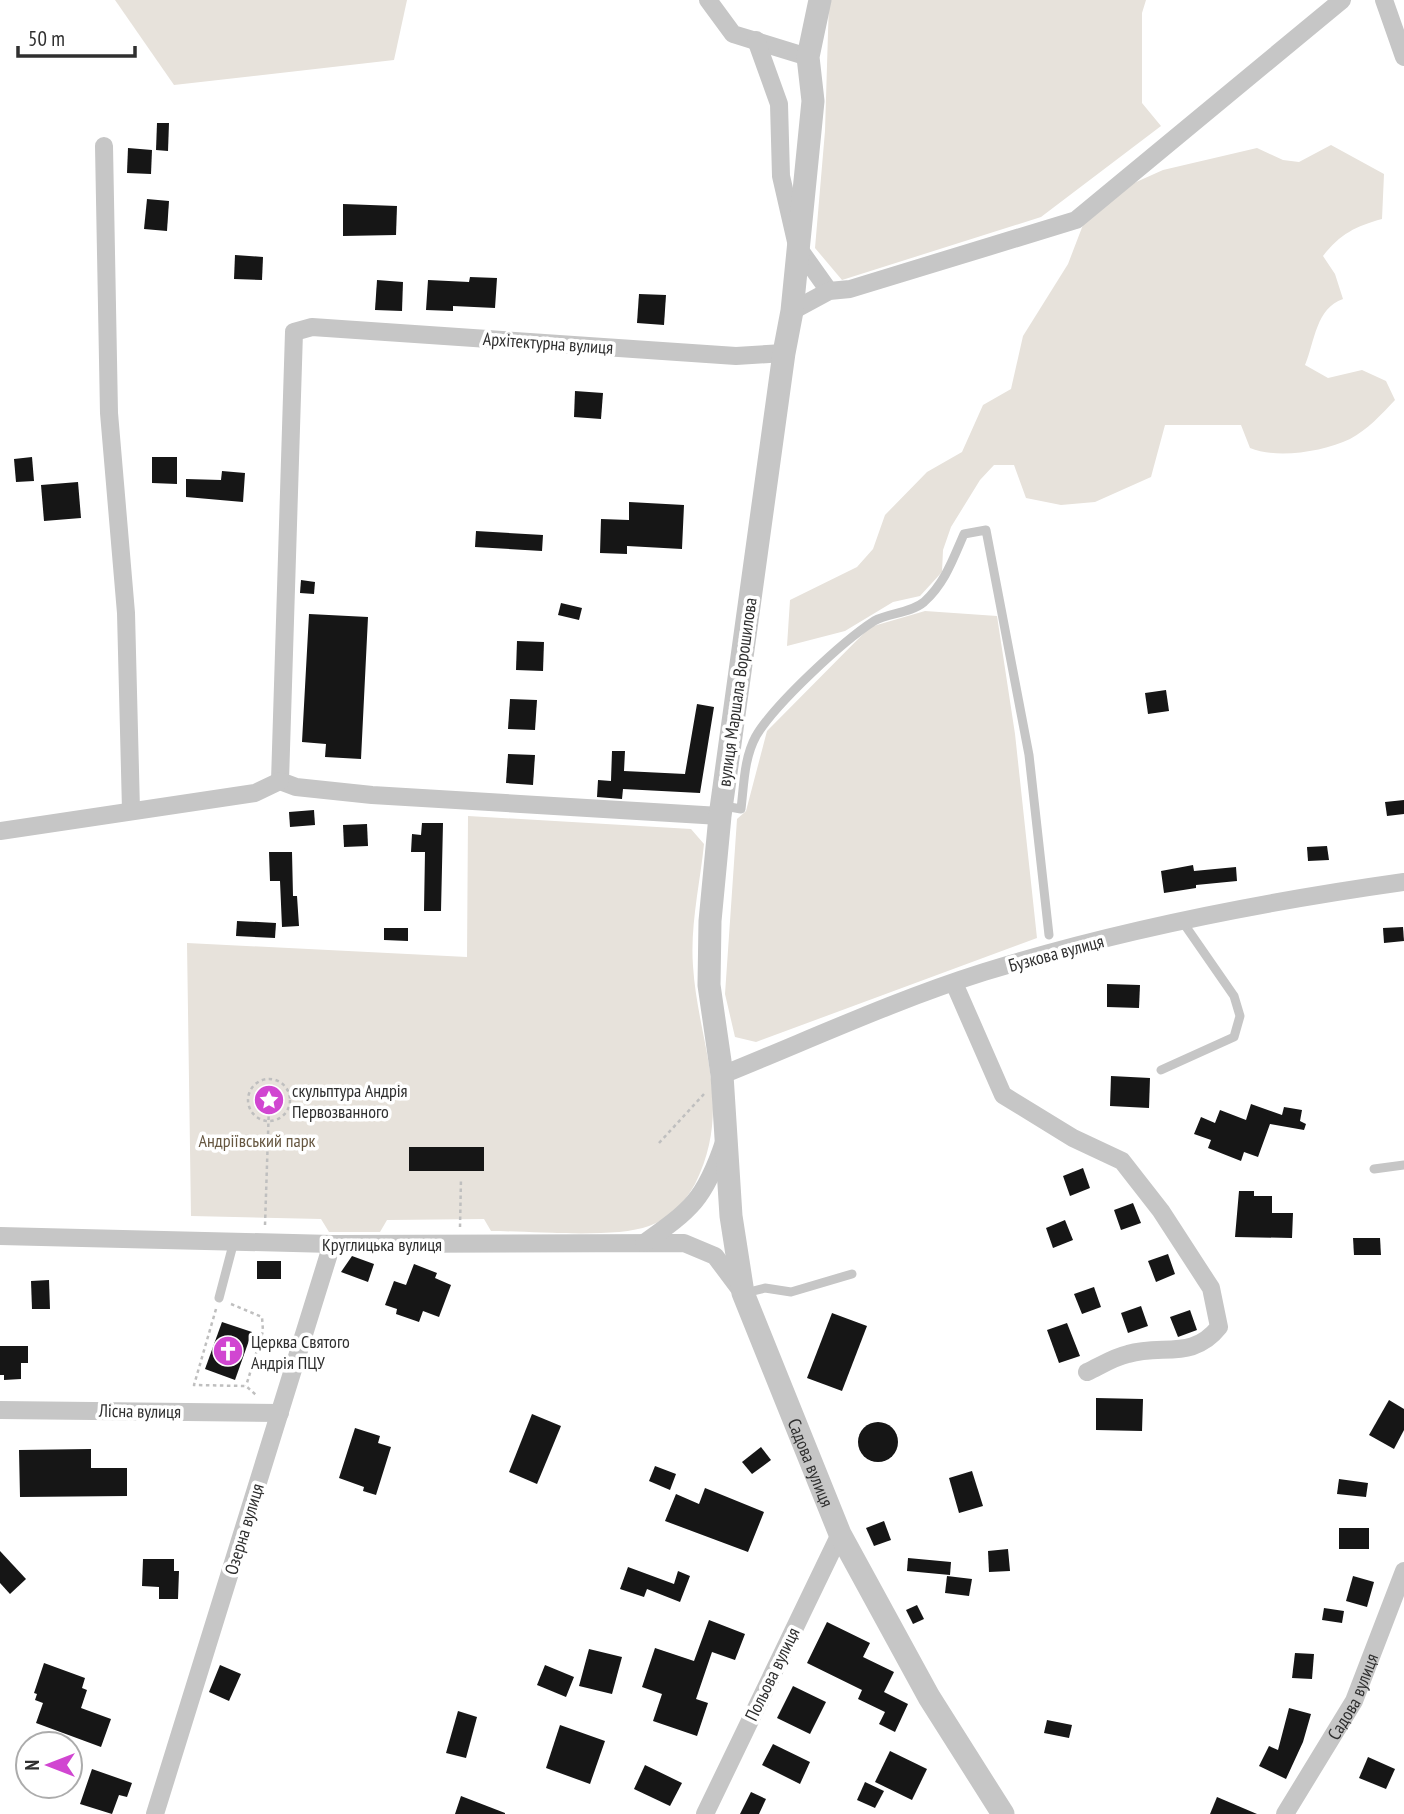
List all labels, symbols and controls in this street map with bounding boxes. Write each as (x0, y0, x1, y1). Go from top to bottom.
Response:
scale bar (18, 14, 135, 58)
text: 50 m (28, 25, 65, 52)
street label: Архітектурна вулиця (482, 327, 614, 359)
street label: вулиця Маршала Ворошилова (712, 596, 762, 788)
street label: Бузкова вулиця (1006, 929, 1106, 977)
place label: скульптура Андрія Первозванного (292, 1079, 408, 1123)
place icon: скульптура Андрія Первозванного (252, 1083, 286, 1117)
park label: Андріївський парк (199, 1129, 315, 1152)
street label: Круглицька вулиця (322, 1233, 442, 1256)
place label: Церква Святого Андрія ПЦУ (251, 1330, 350, 1374)
church icon: Церква Святого Андрія ПЦУ (211, 1334, 245, 1368)
street label: Лісна вулиця (98, 1399, 181, 1423)
street label: Садова вулиця (783, 1415, 839, 1510)
street label: Озерна вулиця (219, 1481, 269, 1577)
street label: Польова вулиця (739, 1623, 805, 1725)
street label: Садова вулиця (1322, 1650, 1383, 1744)
north arrow (14, 1730, 84, 1800)
text: N (20, 1760, 44, 1770)

